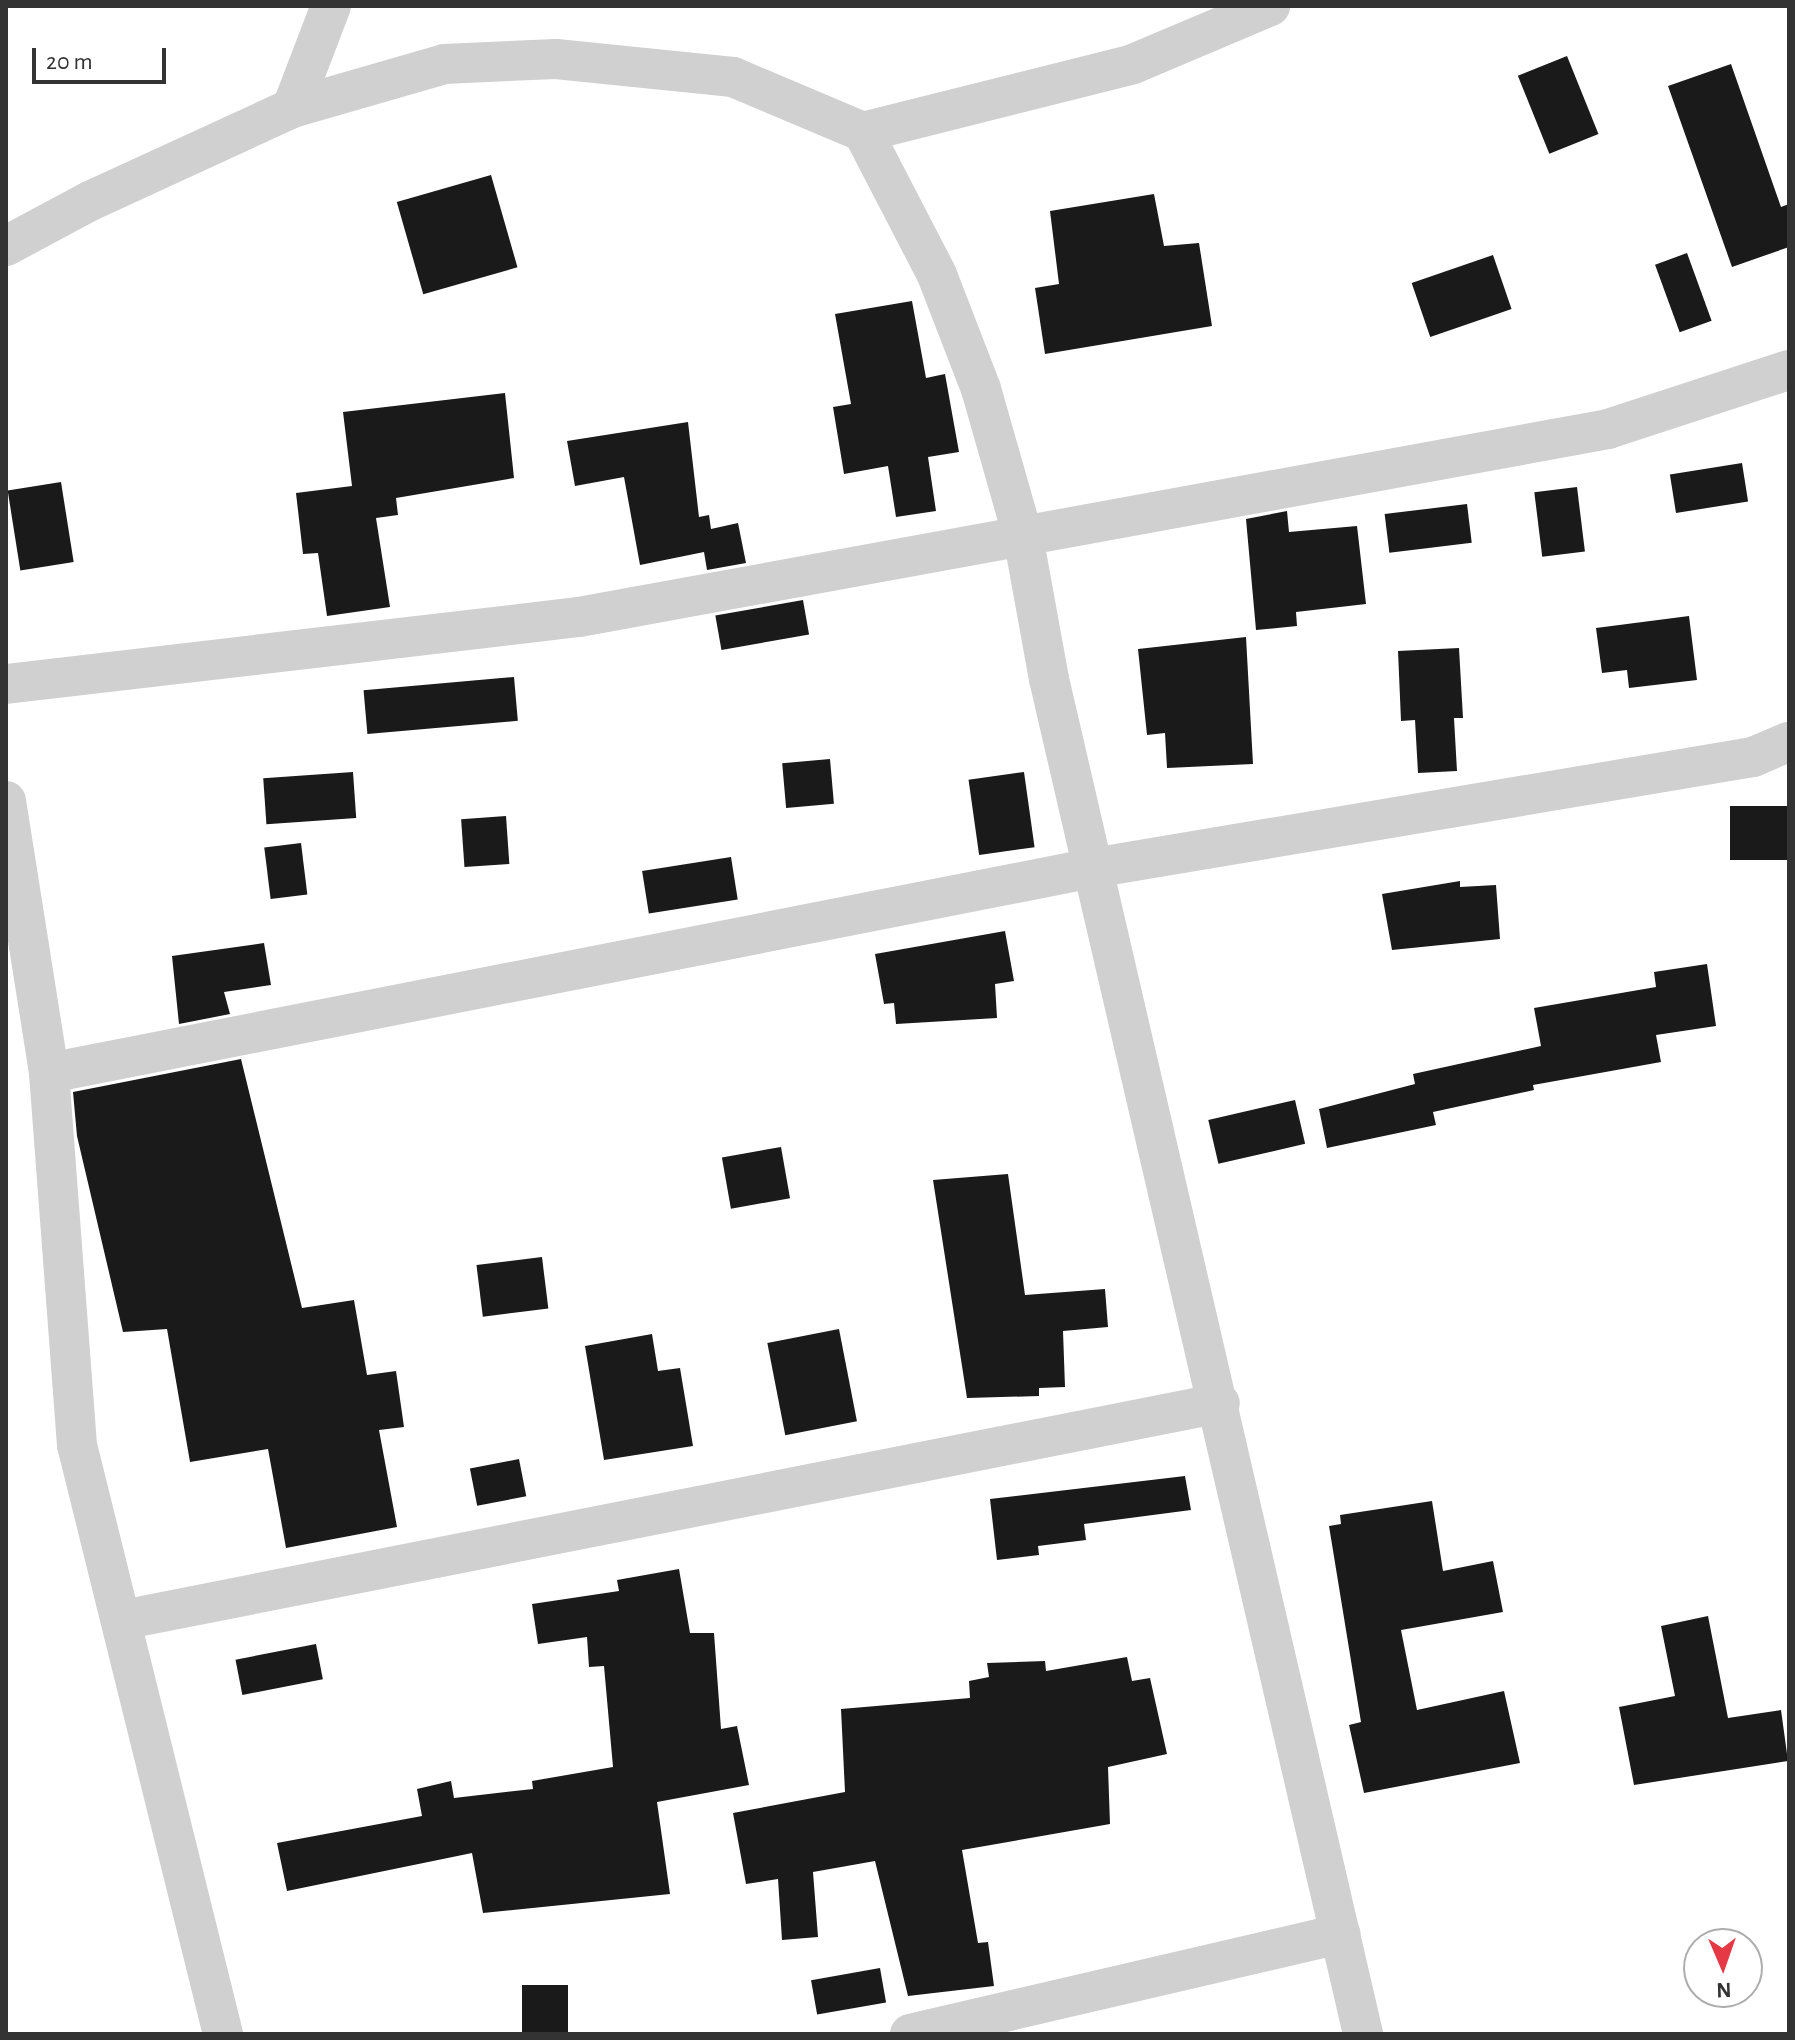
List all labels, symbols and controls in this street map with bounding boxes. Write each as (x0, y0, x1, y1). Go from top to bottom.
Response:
scale bar (36, 32, 170, 82)
text: 20 m (46, 50, 93, 74)
north arrow (1683, 1928, 1763, 2008)
text: N (1716, 1979, 1732, 2001)

